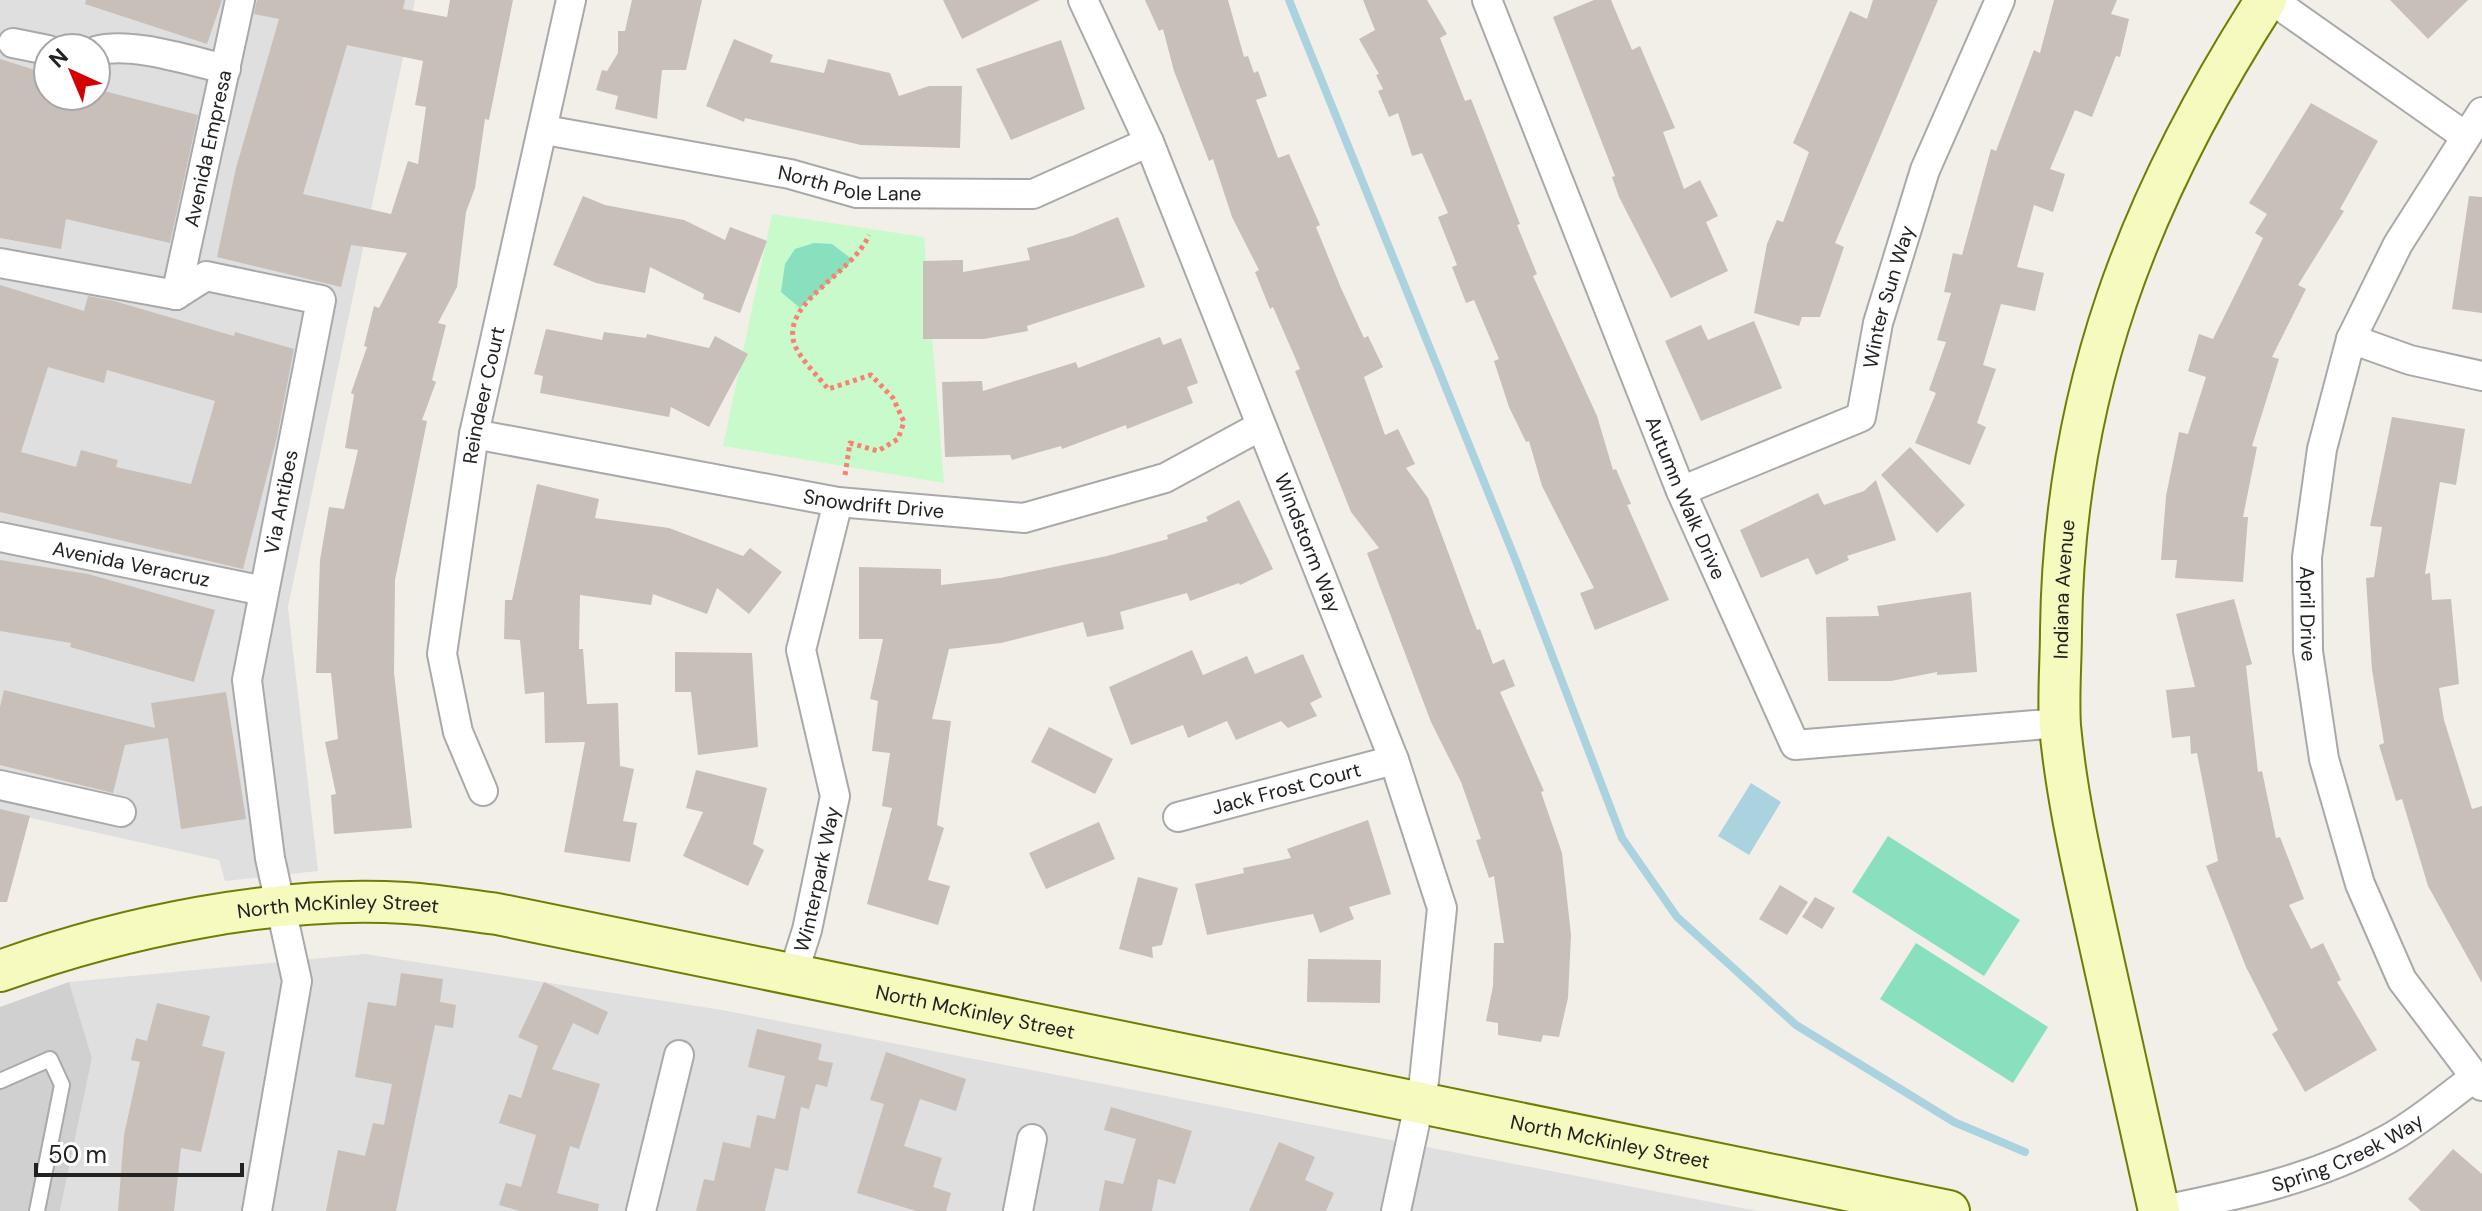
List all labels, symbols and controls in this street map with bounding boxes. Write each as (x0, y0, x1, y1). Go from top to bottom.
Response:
north arrow (32, 32, 112, 112)
text: N (43, 42, 74, 74)
street label: Avenida Empresa (178, 68, 237, 229)
street label: North Pole Lane (776, 159, 922, 206)
street label: Winter Sun Way (1857, 222, 1920, 370)
street label: Reindeer Court (457, 324, 511, 466)
street label: Autumn Walk Drive (1640, 412, 1732, 584)
street label: Via Antibes (258, 448, 304, 556)
street label: Windstorm Way (1269, 469, 1347, 617)
street label: Snowdrift Drive (801, 483, 945, 524)
street label: Indiana Avenue (2047, 518, 2081, 660)
street label: Avenida Veracruz (50, 535, 212, 593)
street label: April Drive (2294, 566, 2322, 663)
street label: Jack Frost Court (1209, 756, 1364, 821)
street label: Winterpark Way (788, 804, 845, 955)
street label: North McKinley Street (235, 889, 441, 924)
street label: North McKinley Street (873, 979, 1077, 1045)
street label: Spring Creek Way (2268, 1108, 2428, 1198)
street label: North McKinley Street (1508, 1109, 1712, 1175)
scale bar (36, 1127, 242, 1177)
text: 50 m (48, 1139, 107, 1170)

